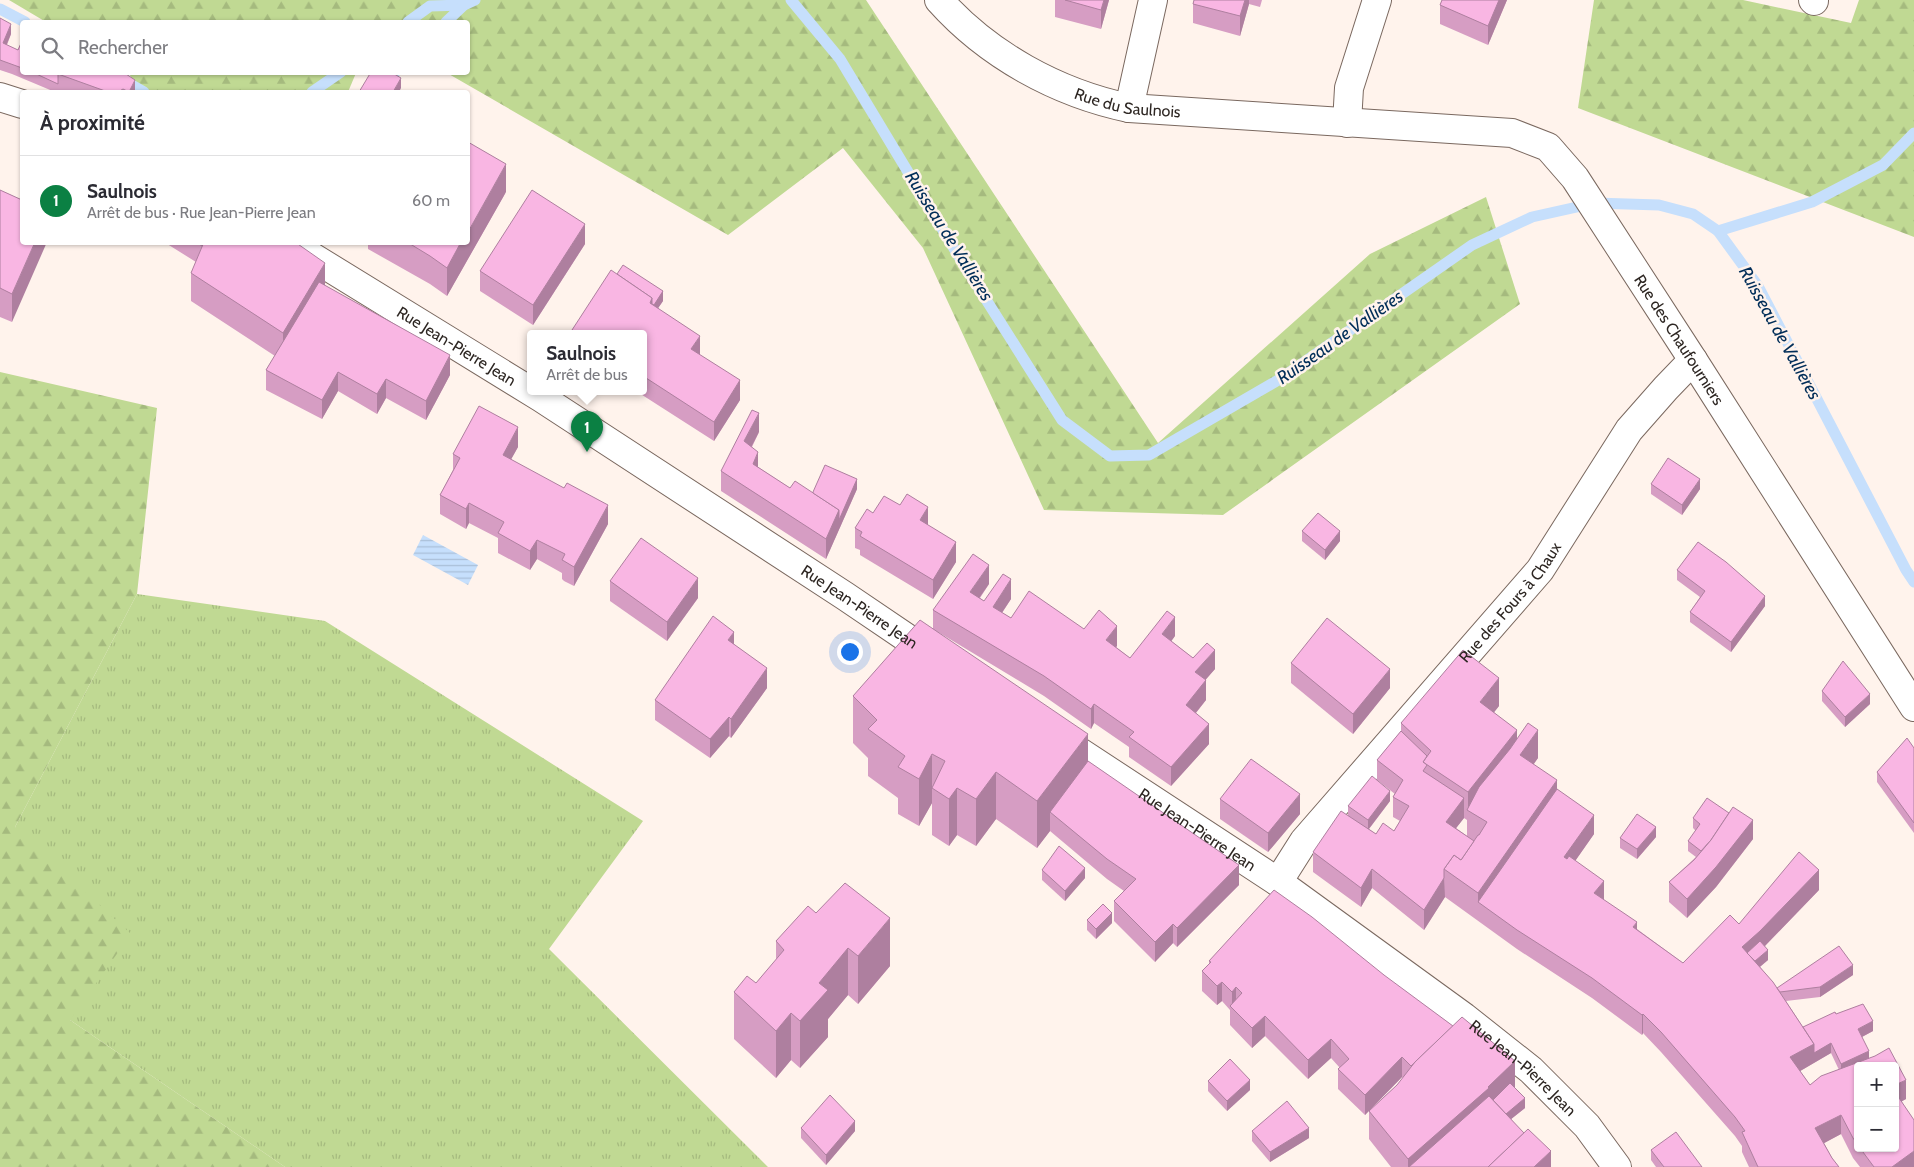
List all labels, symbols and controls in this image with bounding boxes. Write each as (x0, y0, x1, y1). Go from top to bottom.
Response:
search box (20, 20, 470, 75)
icon: search (38, 34, 66, 62)
text: Rechercher (78, 36, 168, 59)
street label: Rue du Saulnois (1072, 84, 1181, 121)
text: À proximité (40, 110, 145, 135)
water label: Ruisseau de Vallières (900, 167, 998, 305)
text: Saulnois (87, 180, 157, 203)
text: 1 (53, 191, 59, 210)
text: 60 m (412, 191, 450, 210)
text: Arrêt de bus · Rue Jean-Pierre Jean (87, 203, 316, 222)
water label: Ruisseau de Vallières (1734, 262, 1826, 404)
street label: Rue des Chaufourniers (1630, 271, 1728, 409)
water label: Ruisseau de Vallières (1273, 285, 1407, 389)
street label: Rue Jean-Pierre Jean (393, 302, 519, 390)
popup (527, 330, 647, 395)
text: Saulnois (546, 342, 616, 365)
text: Arrêt de bus (546, 365, 628, 384)
pin: 1 (571, 411, 603, 452)
street label: Rue des Fours à Chaux (1455, 538, 1566, 666)
street label: Rue Jean-Pierre Jean (798, 561, 921, 653)
your location (837, 639, 863, 665)
street label: Rue Jean-Pierre Jean (1135, 784, 1259, 875)
street label: Rue Jean-Pierre Jean (1465, 1016, 1580, 1120)
map controls (1854, 1062, 1899, 1152)
button: + (1854, 1062, 1899, 1107)
button: − (1854, 1107, 1899, 1152)

